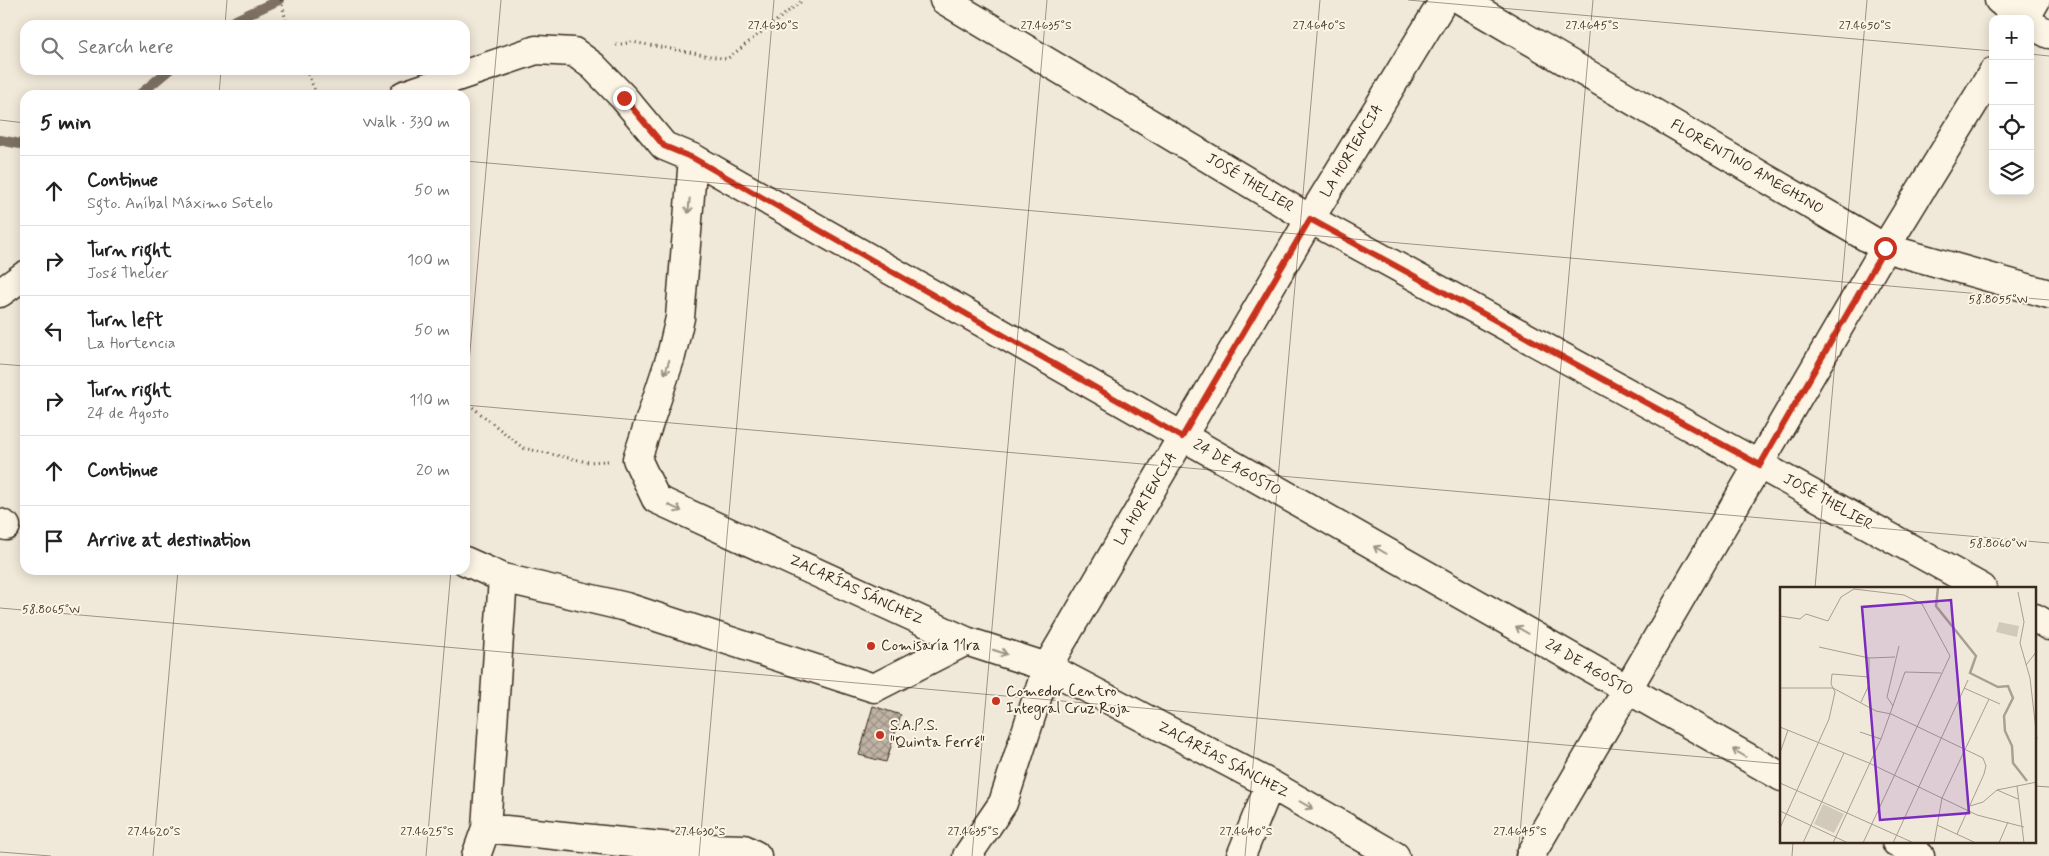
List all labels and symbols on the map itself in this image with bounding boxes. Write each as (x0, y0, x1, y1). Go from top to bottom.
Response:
text: 27.4630°S (748, 18, 799, 34)
text: 27.4635°S (1020, 18, 1072, 34)
text: 27.4640°S (1293, 18, 1346, 34)
text: 27.4645°S (1565, 18, 1619, 34)
text: 27.4650°S (1839, 18, 1892, 34)
route end (613, 87, 636, 110)
street label: LA HORTENCIA (1316, 101, 1388, 201)
street label: FLORENTINO AMEGHINO (1667, 115, 1827, 219)
street label: JOSÉ THELIER (1202, 148, 1299, 217)
one-way arrow (685, 198, 694, 214)
route start (1874, 237, 1897, 260)
text: 58.8055°W (1968, 292, 2028, 308)
one-way arrow (662, 358, 671, 374)
street label: 24 DE AGOSTO (1189, 435, 1285, 501)
street label: LA HORTENCIA (1110, 449, 1182, 549)
street label: JOSÉ THELIER (1780, 468, 1877, 535)
one-way arrow (667, 504, 682, 513)
text: 58.8060°W (1969, 536, 2027, 552)
one-way arrow (1374, 544, 1388, 554)
street label: ZACARÍAS SÁNCHEZ (786, 549, 927, 630)
inset map (1780, 587, 2036, 844)
text: 58.8065°W (22, 602, 80, 618)
one-way arrow (1514, 625, 1529, 635)
street label: 24 DE AGOSTO (1541, 635, 1637, 701)
place label: Comisaría 11ra (881, 636, 980, 656)
marker: Comisaría 11ra (865, 640, 877, 652)
one-way arrow (991, 648, 1007, 657)
place label: Comedor Centro Integral Cruz Roja (1006, 682, 1131, 720)
marker: Comedor Centro Integral Cruz Roja (990, 695, 1002, 707)
place label: S.A.P.S. "Quinta Ferré" (890, 716, 985, 753)
street label: ZACARÍAS SÁNCHEZ (1154, 716, 1293, 803)
marker: S.A.P.S. "Quinta Ferré" (874, 729, 886, 741)
one-way arrow (1732, 748, 1747, 758)
one-way arrow (1298, 801, 1313, 810)
text: 27.4620°S (128, 824, 181, 840)
text: 27.4625°S (400, 824, 454, 840)
text: 27.4630°S (675, 824, 726, 840)
text: 27.4635°S (947, 824, 999, 840)
text: 27.4640°S (1220, 824, 1273, 840)
text: 27.4645°S (1493, 824, 1547, 840)

